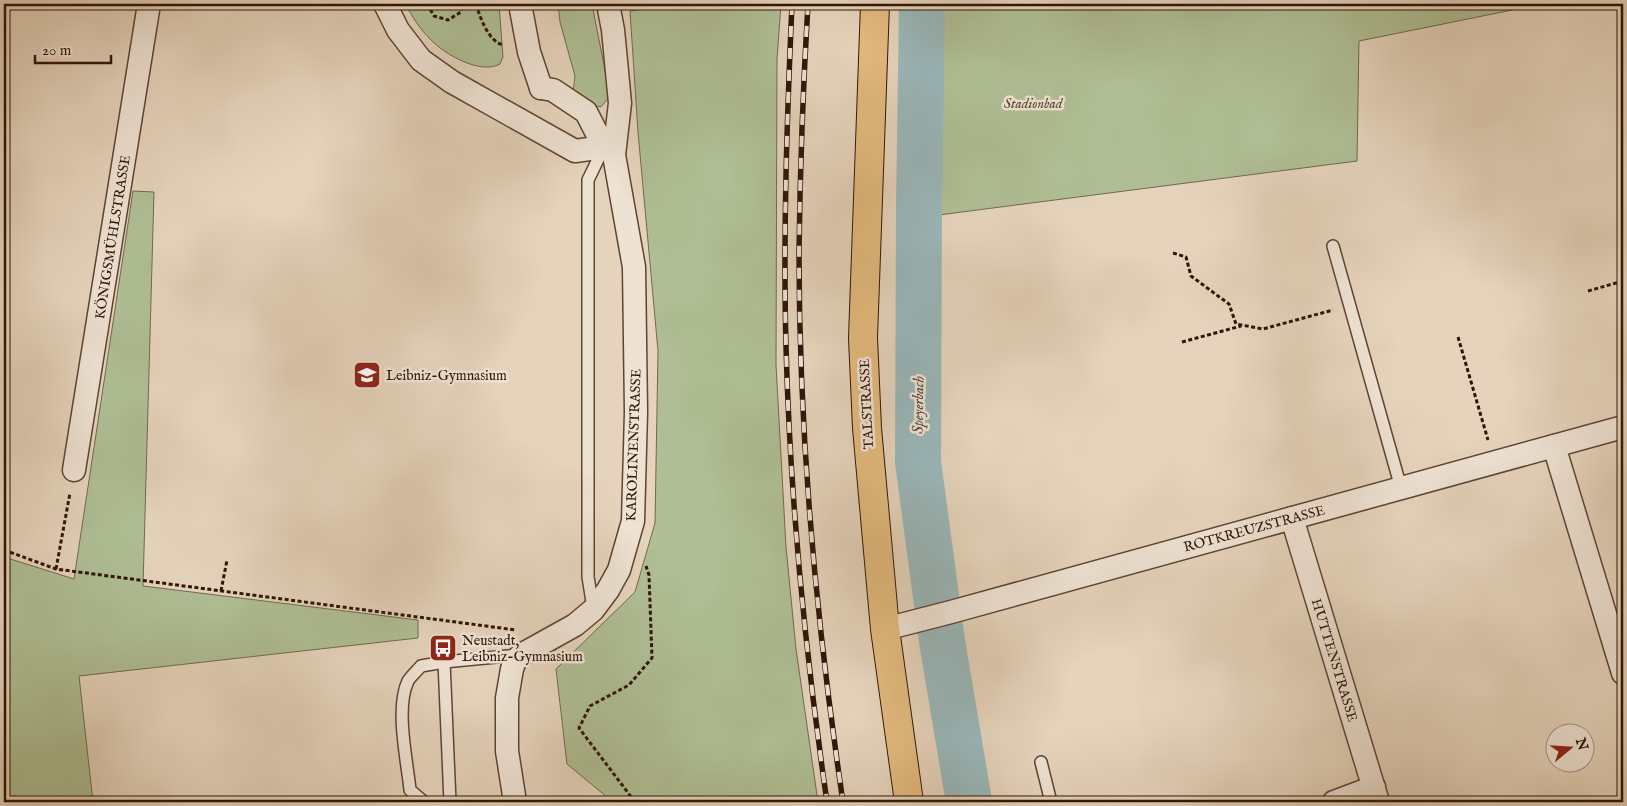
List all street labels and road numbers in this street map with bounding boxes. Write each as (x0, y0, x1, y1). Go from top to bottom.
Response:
street label: KÖNIGSMÜHLSTRASSE (90, 153, 135, 321)
street label: TALSTRASSE (856, 358, 878, 450)
street label: KAROLINENSTRASSE (622, 368, 646, 522)
street label: ROTKREUZSTRASSE (1182, 501, 1327, 556)
street label: HUTTENSTRASSE (1307, 597, 1361, 724)

